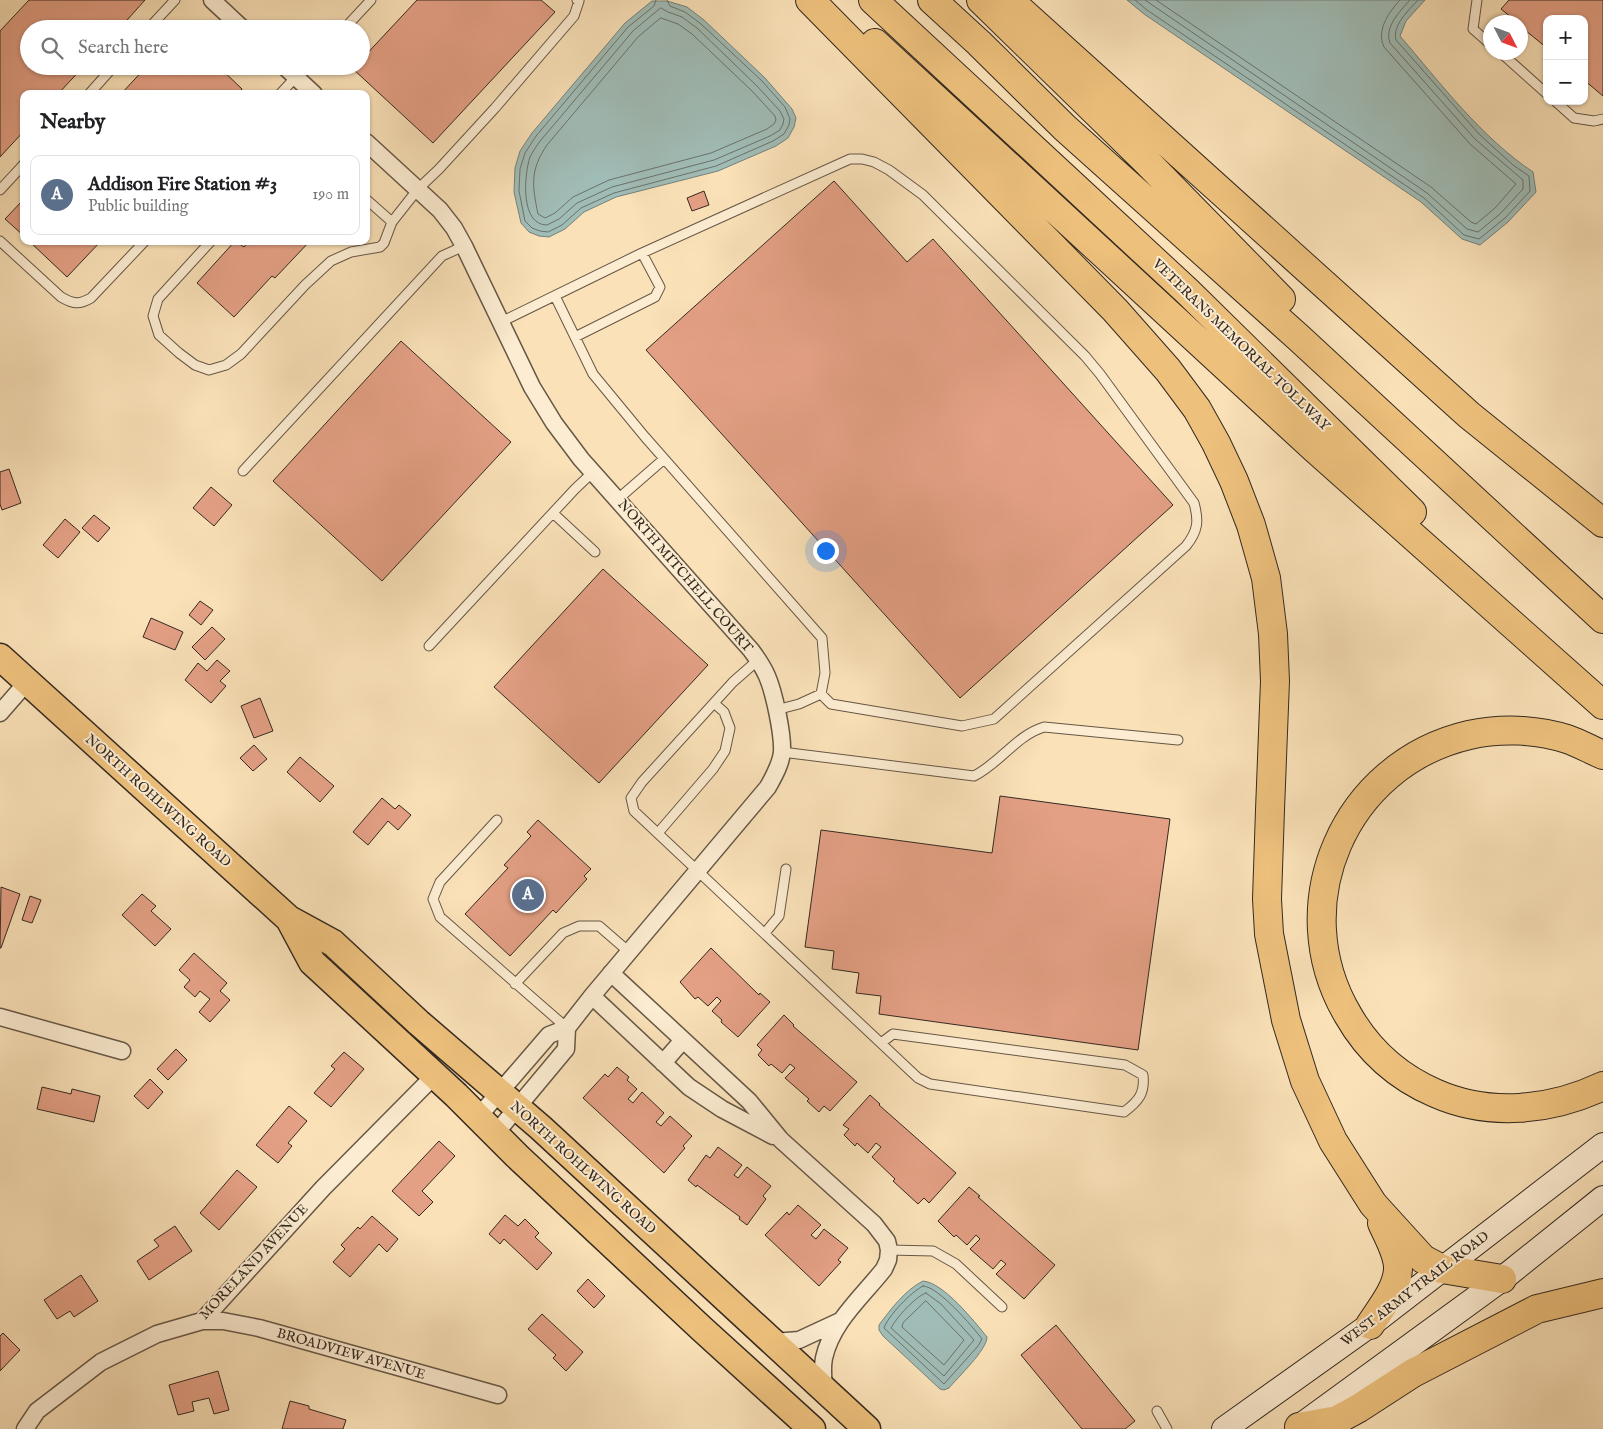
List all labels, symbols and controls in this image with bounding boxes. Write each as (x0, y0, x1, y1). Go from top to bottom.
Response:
north arrow (1483, 15, 1528, 60)
map controls (1543, 15, 1588, 105)
button: + (1543, 15, 1588, 60)
search box (20, 20, 370, 75)
icon: search (38, 34, 66, 62)
text: Search here (78, 36, 169, 60)
button: − (1543, 60, 1588, 105)
text: Nearby (40, 109, 105, 136)
text: Addison Fire Station #3 (88, 173, 277, 197)
text: A (52, 185, 62, 205)
text: 190 m (312, 185, 349, 205)
text: Public building (88, 197, 188, 217)
street label: VETERANS MEMORIAL TOLLWAY (1148, 254, 1335, 436)
street label: NORTH MITCHELL COURT (614, 496, 757, 657)
your location (813, 538, 839, 564)
street label: NORTH ROHLWING ROAD (81, 731, 235, 871)
pin: A (512, 876, 544, 914)
street label: NORTH ROHLWING ROAD (506, 1098, 660, 1238)
street label: MORELAND AVENUE (196, 1200, 313, 1324)
street label: WEST ARMY TRAIL ROAD (1337, 1227, 1493, 1351)
street label: BROADVIEW AVENUE (275, 1324, 428, 1384)

